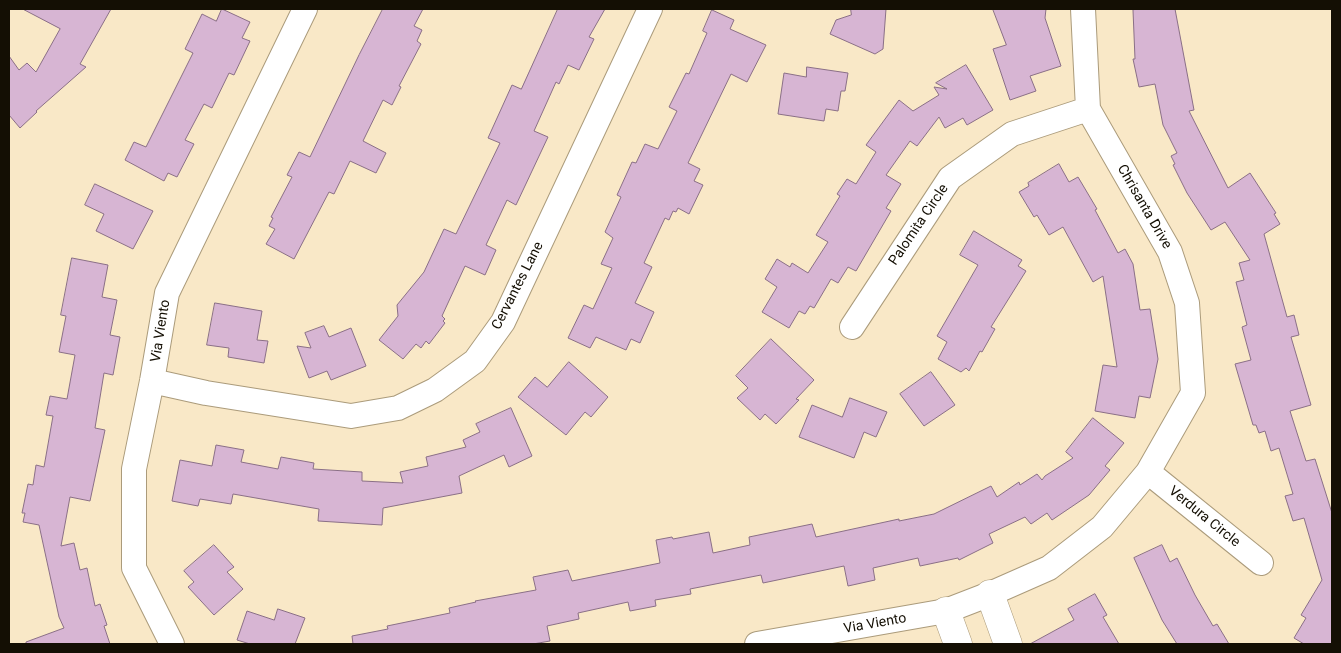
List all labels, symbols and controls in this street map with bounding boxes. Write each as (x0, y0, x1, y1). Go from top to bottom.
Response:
street label: Chrisanta Drive (1113, 162, 1175, 252)
street label: Palomita Circle (886, 181, 952, 269)
street label: Cervantes Lane (489, 239, 547, 333)
street label: Via Viento (148, 298, 174, 364)
street label: Verdura Circle (1165, 483, 1243, 551)
street label: Via Viento (842, 610, 908, 638)

